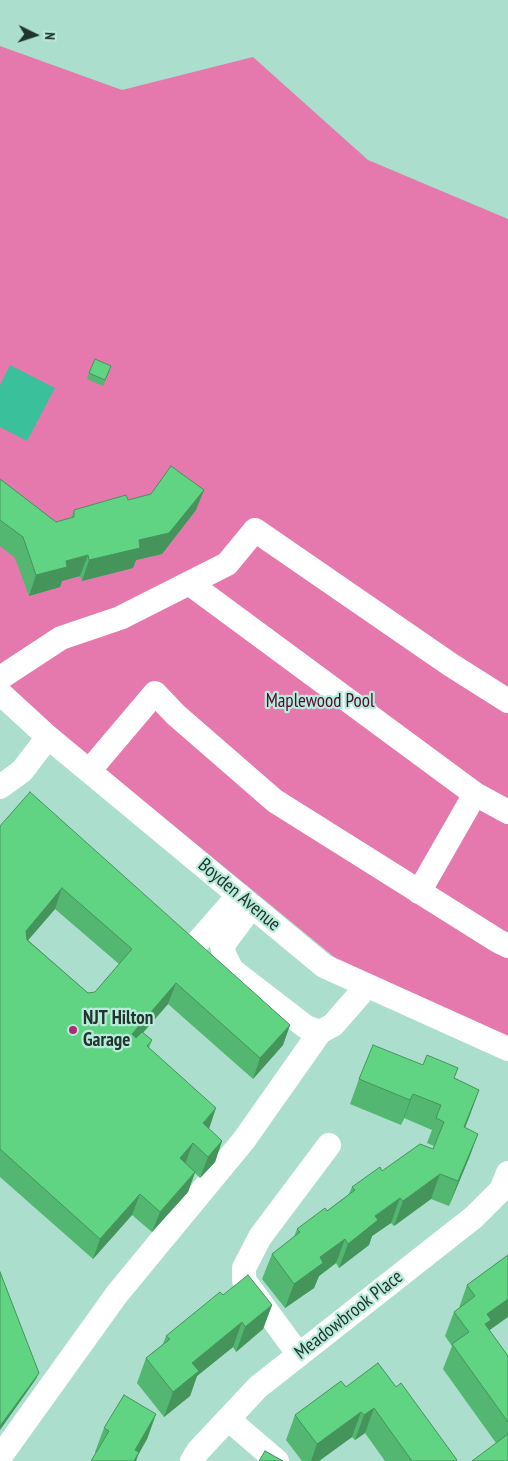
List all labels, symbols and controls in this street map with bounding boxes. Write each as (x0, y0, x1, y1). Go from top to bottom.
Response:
north arrow (10, 10, 60, 60)
text: N (41, 32, 59, 40)
park label: Maplewood Pool (266, 691, 374, 713)
street label: Boyden Avenue (193, 854, 285, 936)
place label: NJT Hilton Garage (83, 1008, 153, 1052)
marker: NJT Hilton Garage (67, 1024, 79, 1036)
street label: Meadowbrook Place (290, 1266, 408, 1364)

